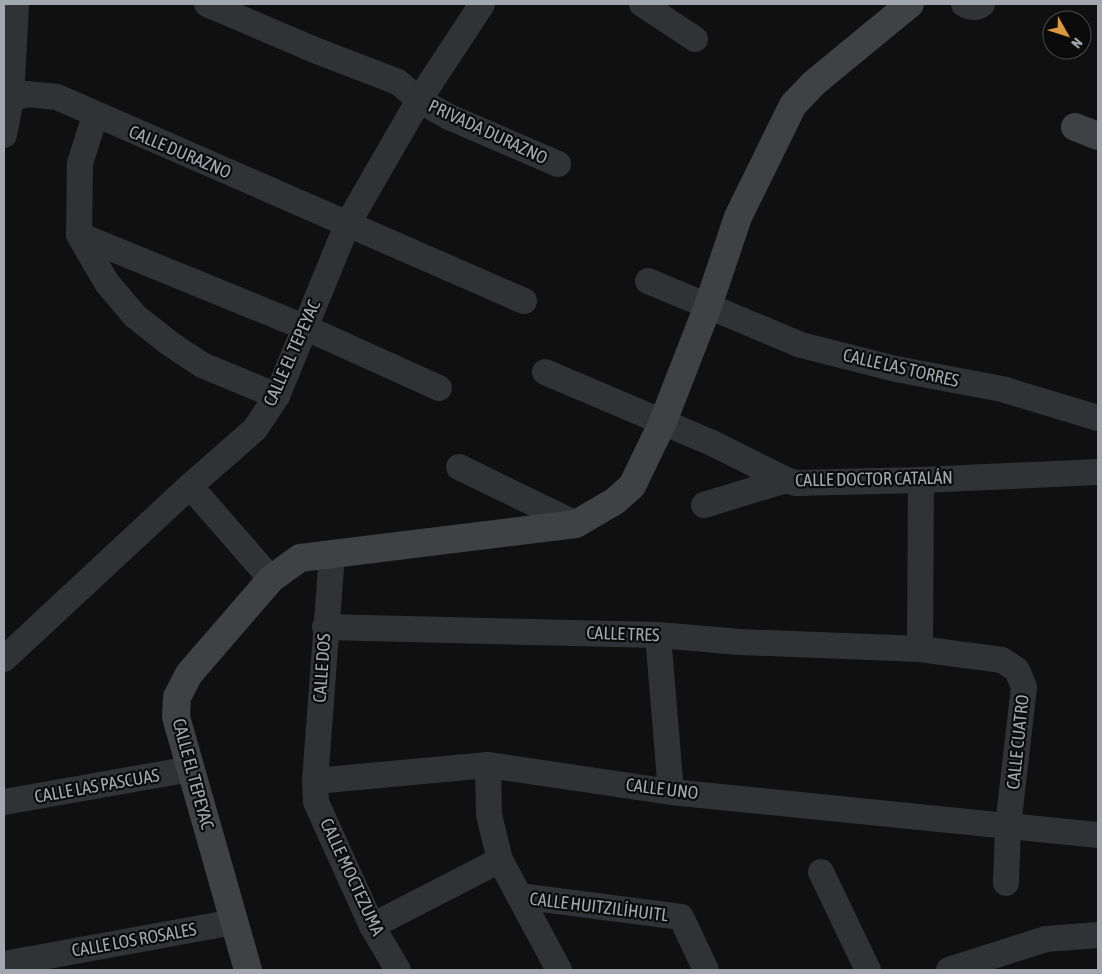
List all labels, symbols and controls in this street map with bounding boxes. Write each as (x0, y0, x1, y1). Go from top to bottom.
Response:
north arrow (1042, 10, 1092, 60)
text: N (1068, 35, 1086, 51)
street label: PRIVADA DURAZNO (425, 95, 551, 168)
street label: CALLE DURAZNO (126, 121, 234, 182)
street label: CALLE EL TEPEYAC (259, 296, 324, 409)
street label: CALLE LAS TORRES (841, 344, 961, 391)
street label: CALLE DOCTOR CATALÁN (795, 467, 953, 490)
street label: CALLE TRES (586, 622, 660, 645)
street label: CALLE DOS (309, 632, 334, 703)
street label: CALLE CUATRO (1002, 694, 1033, 790)
street label: CALLE EL TEPEYAC (169, 716, 218, 832)
street label: CALLE LAS PASCUAS (33, 764, 161, 807)
street label: CALLE UNO (625, 774, 699, 803)
street label: CALLE MOCTEZUMA (316, 815, 389, 939)
street label: CALLE HUITZILÍHUITL (529, 888, 670, 925)
street label: CALLE LOS ROSALES (70, 918, 198, 961)

